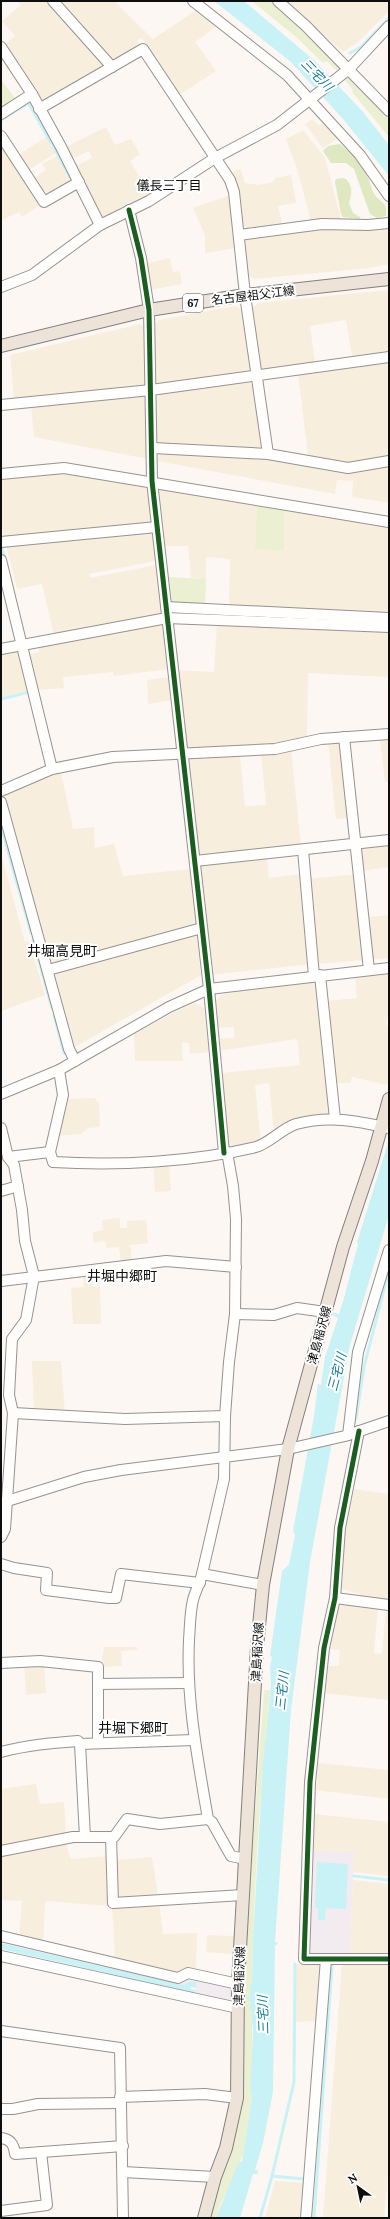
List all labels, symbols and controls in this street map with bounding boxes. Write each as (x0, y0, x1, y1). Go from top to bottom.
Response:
water label: 三宅川 (297, 55, 338, 96)
district label: 儀長三丁目 (136, 177, 202, 194)
street label: 名古屋祖父江線 (210, 282, 296, 308)
road number: 67 (183, 294, 203, 312)
district label: 井堀高見町 (27, 942, 97, 960)
district label: 井堀中郷町 (87, 1267, 157, 1285)
street label: 津島稲沢線 (304, 1304, 334, 1366)
water label: 三宅川 (324, 1349, 351, 1393)
street label: 津島稲沢線 (248, 1622, 266, 1682)
water label: 三宅川 (272, 1669, 293, 1711)
district label: 井堀下郷町 (98, 1719, 168, 1737)
street label: 津島稲沢線 (230, 1946, 248, 2006)
water label: 三宅川 (254, 1993, 272, 2035)
north arrow (338, 2167, 378, 2207)
text: N (345, 2170, 360, 2187)

